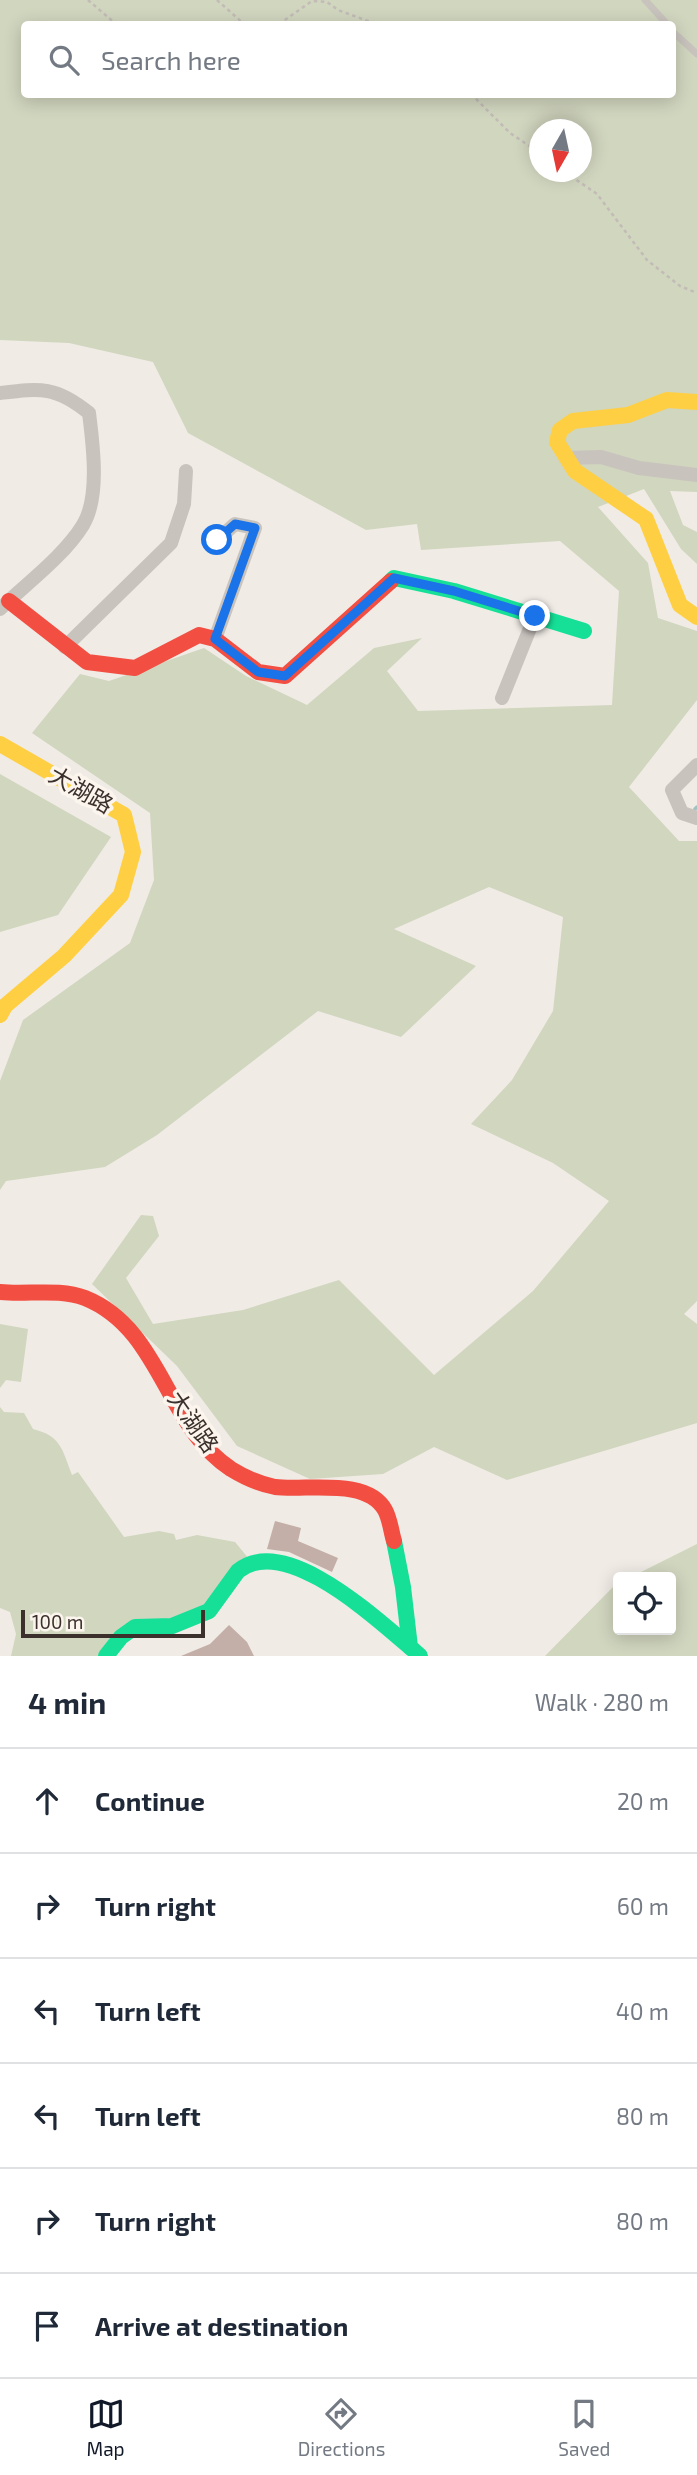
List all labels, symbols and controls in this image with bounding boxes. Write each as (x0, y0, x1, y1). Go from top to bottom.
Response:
search box (21, 21, 676, 98)
icon: search (45, 41, 83, 79)
text: Search here (101, 44, 241, 75)
north arrow (529, 119, 592, 182)
route start (201, 524, 232, 555)
route end (519, 600, 550, 631)
street label: 大湖路 (45, 760, 118, 819)
street label: 大湖路 (163, 1385, 225, 1458)
map controls (613, 1572, 676, 1635)
button: locate (613, 1572, 676, 1635)
scale bar (21, 1607, 205, 1639)
text: 100 m (32, 1610, 83, 1633)
text: 4 min (28, 1684, 106, 1720)
text: Walk · 280 m (535, 1688, 669, 1716)
icon: ahead (28, 1782, 66, 1820)
text: Continue (95, 1785, 205, 1816)
text: 20 m (617, 1787, 669, 1815)
icon: right (28, 1887, 66, 1925)
text: Turn right (95, 1890, 216, 1921)
text: 60 m (617, 1892, 669, 1920)
icon: left (28, 1992, 66, 2030)
text: Turn left (95, 1995, 201, 2026)
text: 40 m (616, 1997, 669, 2025)
icon: left (28, 2097, 66, 2135)
text: Turn left (95, 2100, 201, 2131)
text: 80 m (616, 2102, 669, 2130)
icon: right (28, 2202, 66, 2240)
text: Turn right (95, 2205, 216, 2236)
text: 80 m (616, 2207, 669, 2235)
icon: arrive (28, 2307, 66, 2345)
text: Arrive at destination (95, 2310, 348, 2341)
tab: Map (87, 2395, 125, 2460)
tab: Directions (298, 2395, 385, 2460)
tab: Saved (558, 2395, 610, 2460)

